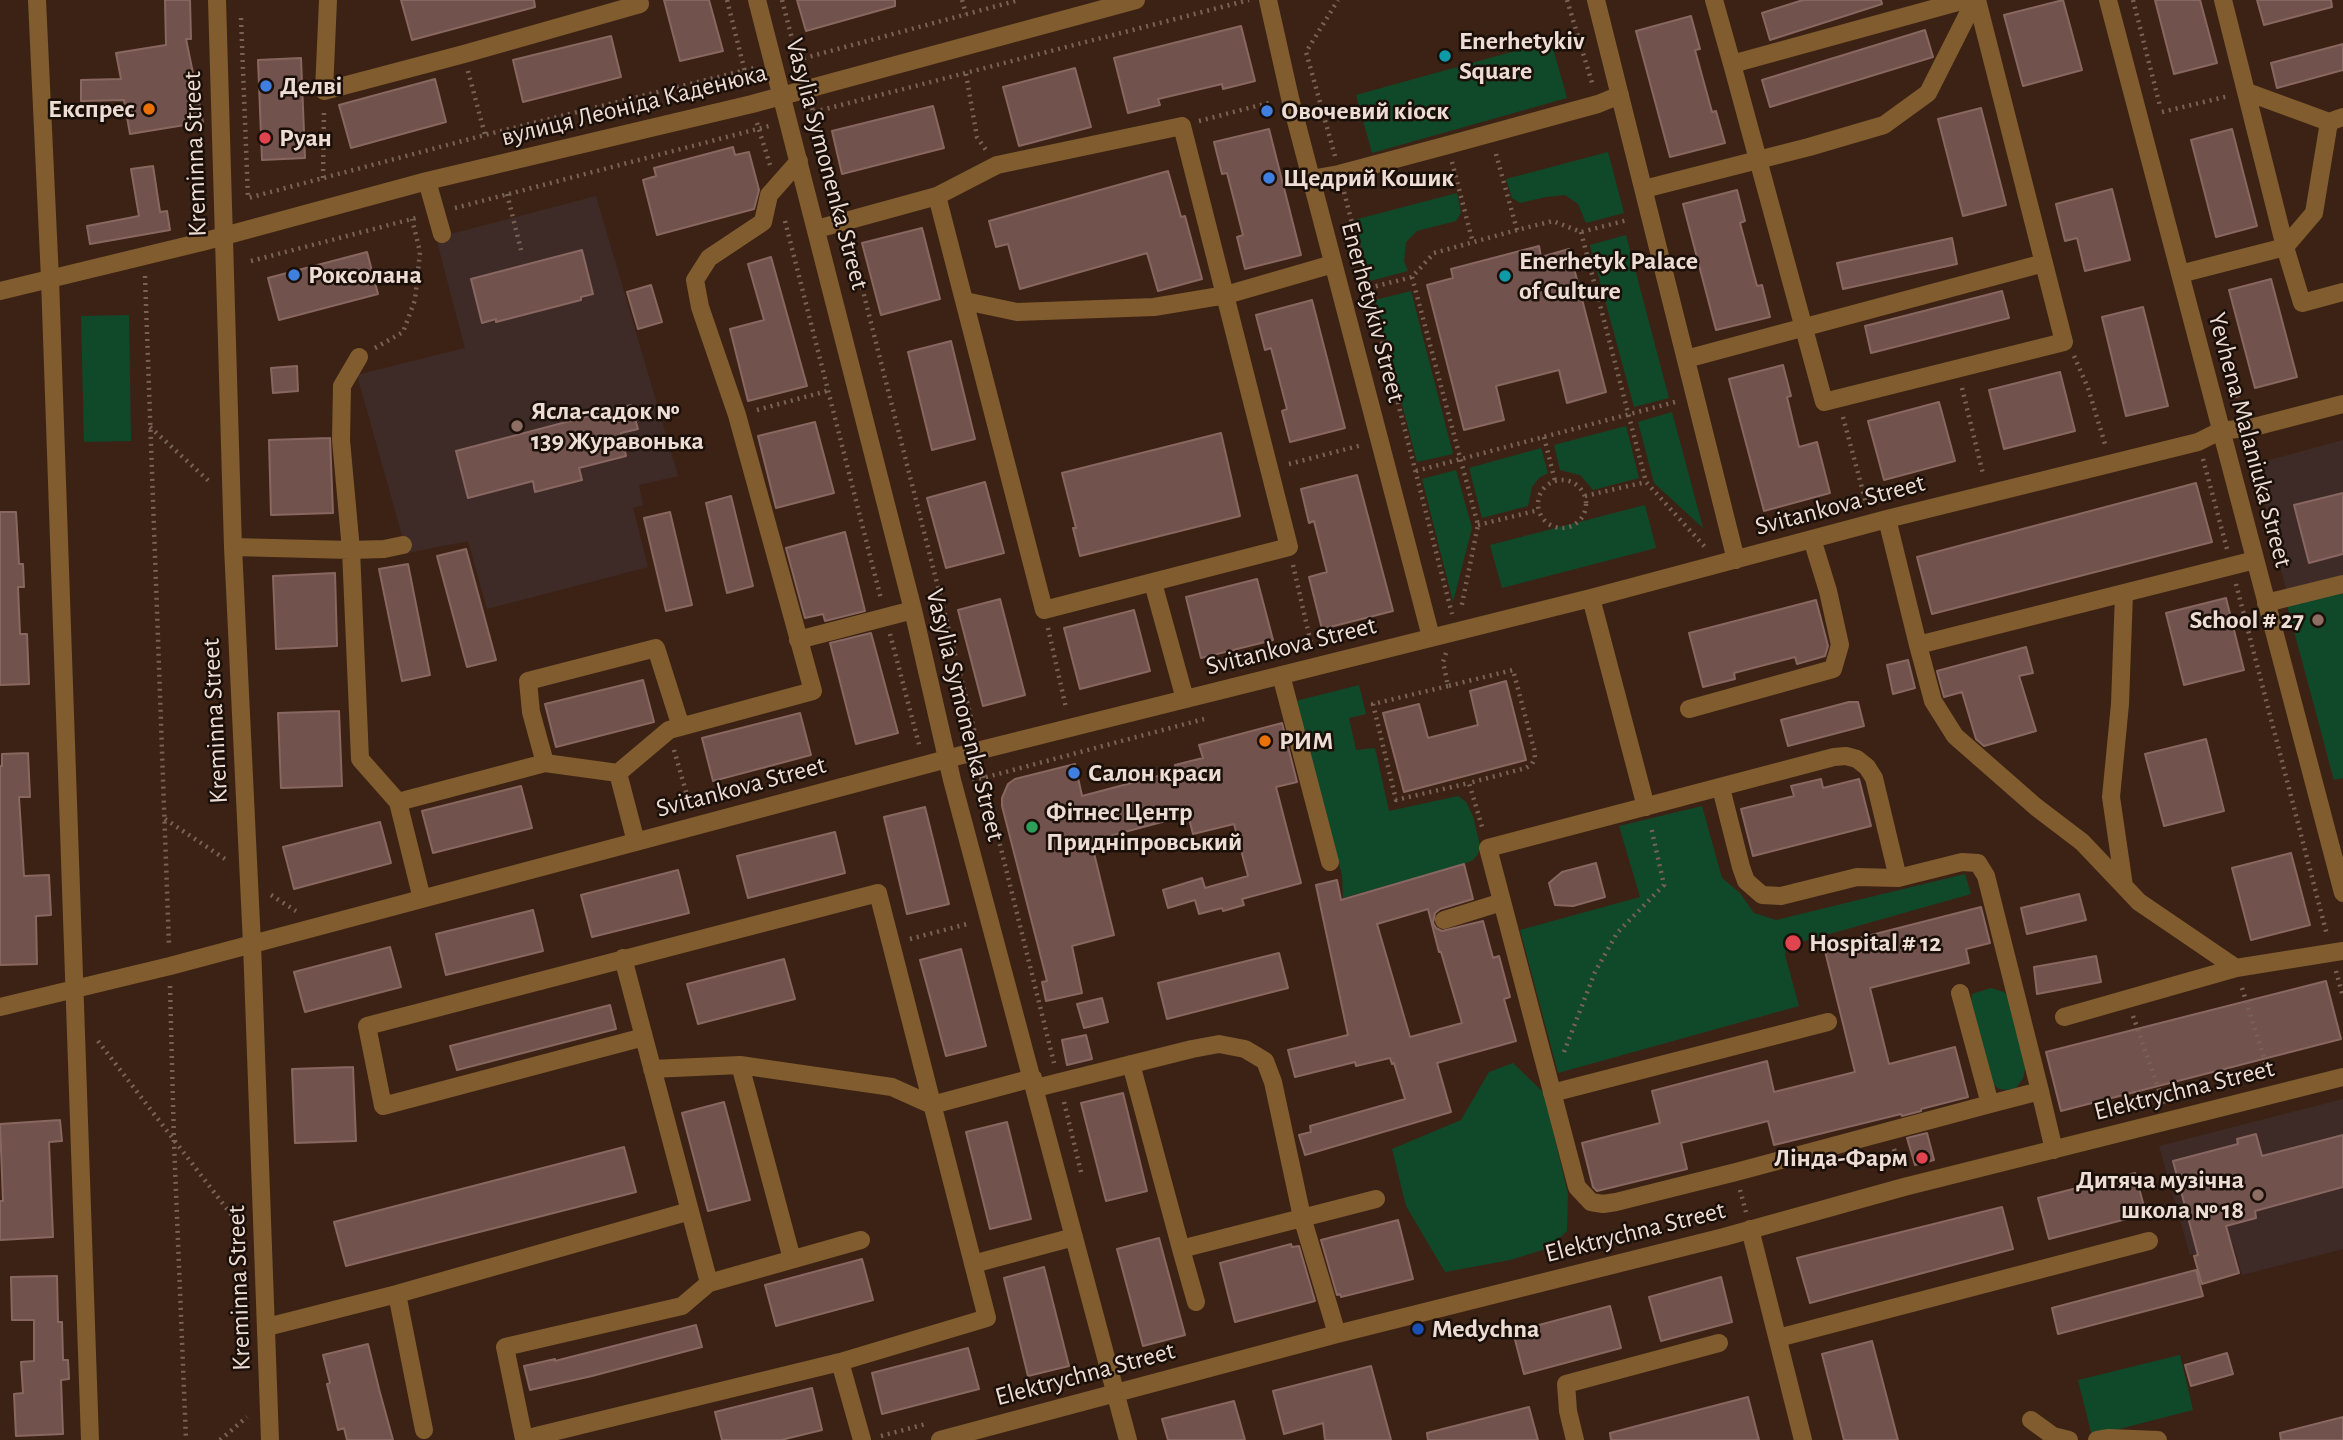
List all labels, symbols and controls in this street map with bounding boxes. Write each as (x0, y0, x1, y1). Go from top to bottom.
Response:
place label: Enerhetykiv Square (1459, 25, 1585, 86)
street label: Vasylia Symonenka Street (778, 35, 876, 293)
marker: Enerhetykiv Square (1437, 48, 1453, 64)
street label: вулиця Леоніда Каденюка (498, 57, 770, 153)
place label: Делві (280, 70, 342, 102)
street label: Kreminna Street (177, 71, 213, 237)
marker: Делві (258, 78, 274, 94)
place label: Експрес (48, 93, 135, 125)
place label: Овочевий кіоск (1281, 95, 1449, 127)
marker: Експрес (141, 101, 157, 117)
marker: Овочевий кіоск (1259, 103, 1275, 119)
place label: Руан (279, 122, 332, 154)
marker: Руан (257, 130, 273, 146)
place label: Щедрий Кошик (1283, 162, 1454, 194)
marker: Щедрий Кошик (1261, 170, 1277, 186)
street label: Enerhetykiv Street (1334, 218, 1412, 406)
place label: Enerhetyk Palace of Culture (1519, 245, 1698, 306)
place label: Роксолана (308, 259, 422, 291)
marker: Роксолана (286, 267, 302, 283)
marker: Enerhetyk Palace of Culture (1497, 268, 1513, 284)
street label: Yevhena Malaniuka Street (2201, 309, 2299, 571)
place label: Ясла-садок № 139 Журавонька (531, 395, 704, 457)
marker: Ясла-садок № 139 Журавонька (509, 418, 525, 434)
street label: Svitankova Street (1752, 467, 1928, 543)
street label: Vasylia Symonenka Street (919, 586, 1011, 844)
place label: School # 27 (2190, 604, 2304, 636)
street label: Svitankova Street (1203, 610, 1379, 682)
marker: School # 27 (2310, 612, 2326, 628)
street label: Kreminna Street (195, 638, 235, 804)
place label: РИМ (1279, 725, 1334, 757)
marker: РИМ (1257, 733, 1273, 749)
street label: Svitankova Street (653, 749, 829, 825)
place label: Салон краси (1088, 757, 1222, 789)
marker: Салон краси (1066, 765, 1082, 781)
place label: Фітнес Центр Придніпровський (1046, 796, 1242, 858)
marker: Фітнес Центр Придніпровський (1024, 819, 1040, 835)
place label: Hospital # 12 (1809, 927, 1942, 959)
marker: Hospital # 12 (1783, 933, 1803, 953)
street label: Elektrychna Street (2091, 1053, 2277, 1127)
place label: Лінда-Фарм (1774, 1142, 1908, 1174)
marker: Лінда-Фарм (1914, 1150, 1930, 1166)
place label: Дитяча музічна школа № 18 (2076, 1164, 2244, 1226)
marker: Дитяча музічна школа № 18 (2250, 1187, 2266, 1203)
street label: Elektrychna Street (1542, 1195, 1728, 1269)
street label: Kreminna Street (221, 1205, 257, 1371)
place label: Medychna (1432, 1313, 1539, 1345)
marker: Medychna (1410, 1321, 1426, 1337)
street label: Elektrychna Street (992, 1335, 1178, 1413)

